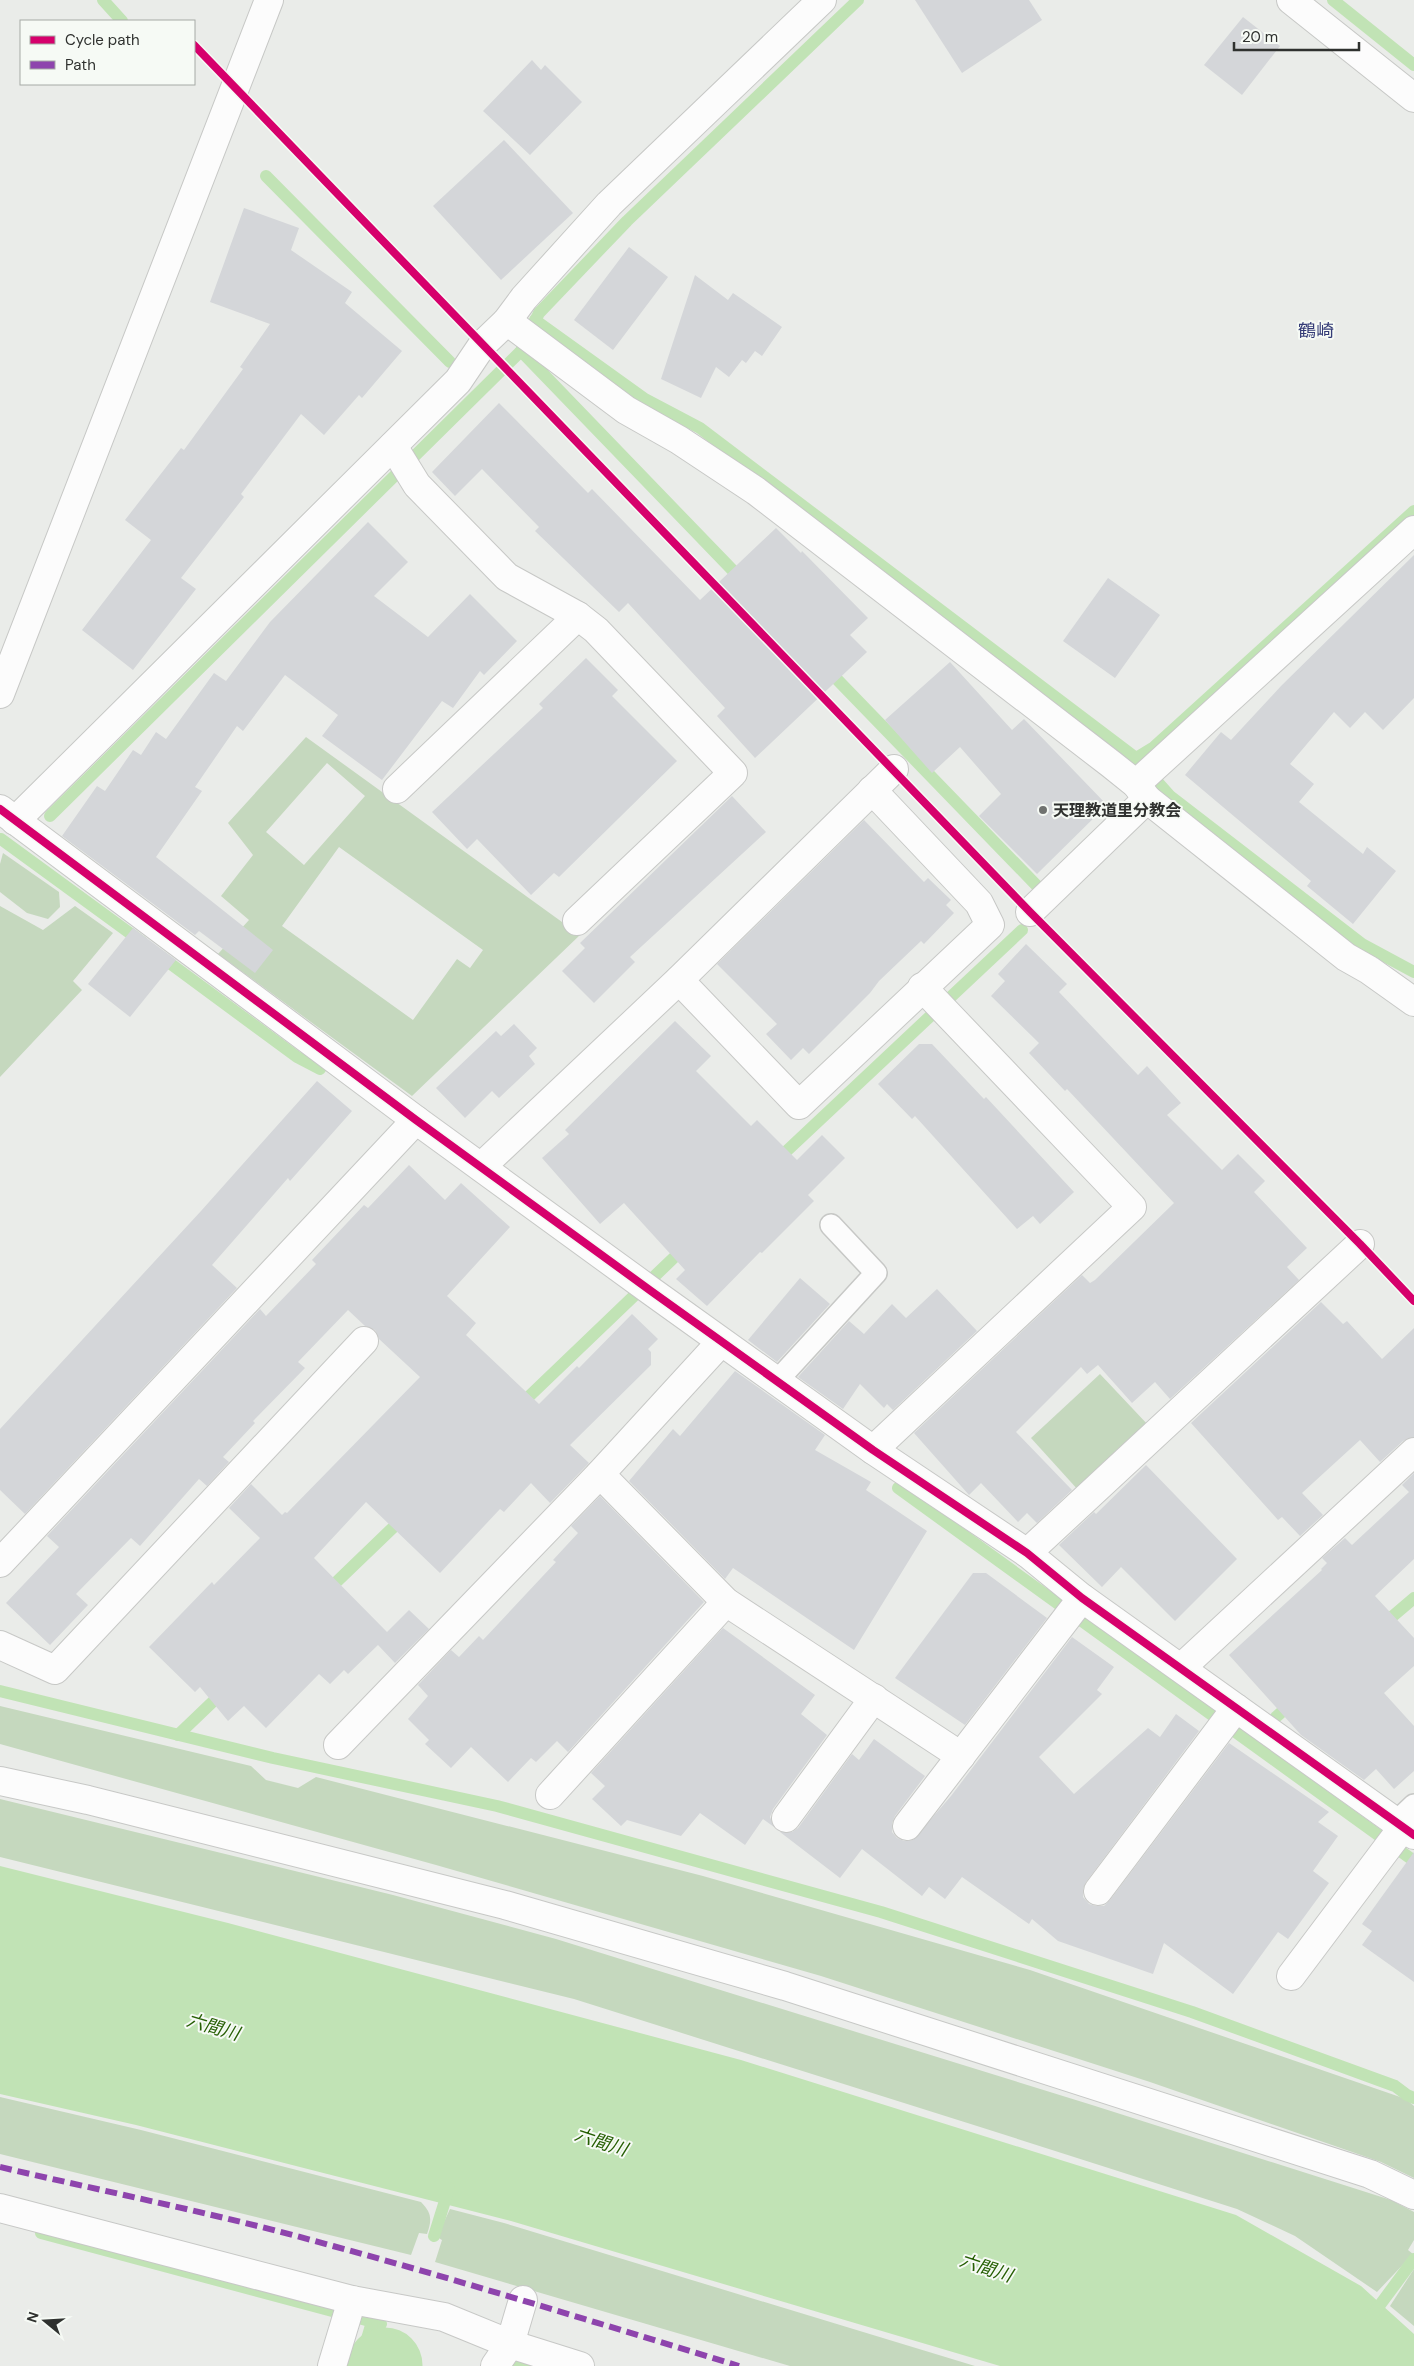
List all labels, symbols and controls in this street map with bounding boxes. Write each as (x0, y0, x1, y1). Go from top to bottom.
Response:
legend (20, 20, 195, 85)
scale bar (1234, 20, 1359, 52)
text: 20 m (1242, 27, 1278, 47)
text: Cycle path (65, 30, 140, 50)
text: Path (65, 55, 96, 75)
district label: 鶴崎 (1298, 319, 1334, 343)
place label: 天理教道里分教会 (1053, 800, 1181, 821)
marker: 天理教道里分教会 (1037, 804, 1049, 816)
water label: 六間川 (184, 2008, 244, 2047)
water label: 六間川 (572, 2122, 632, 2162)
water label: 六間川 (957, 2248, 1017, 2288)
north arrow (20, 2296, 70, 2346)
text: N (22, 2309, 43, 2325)

